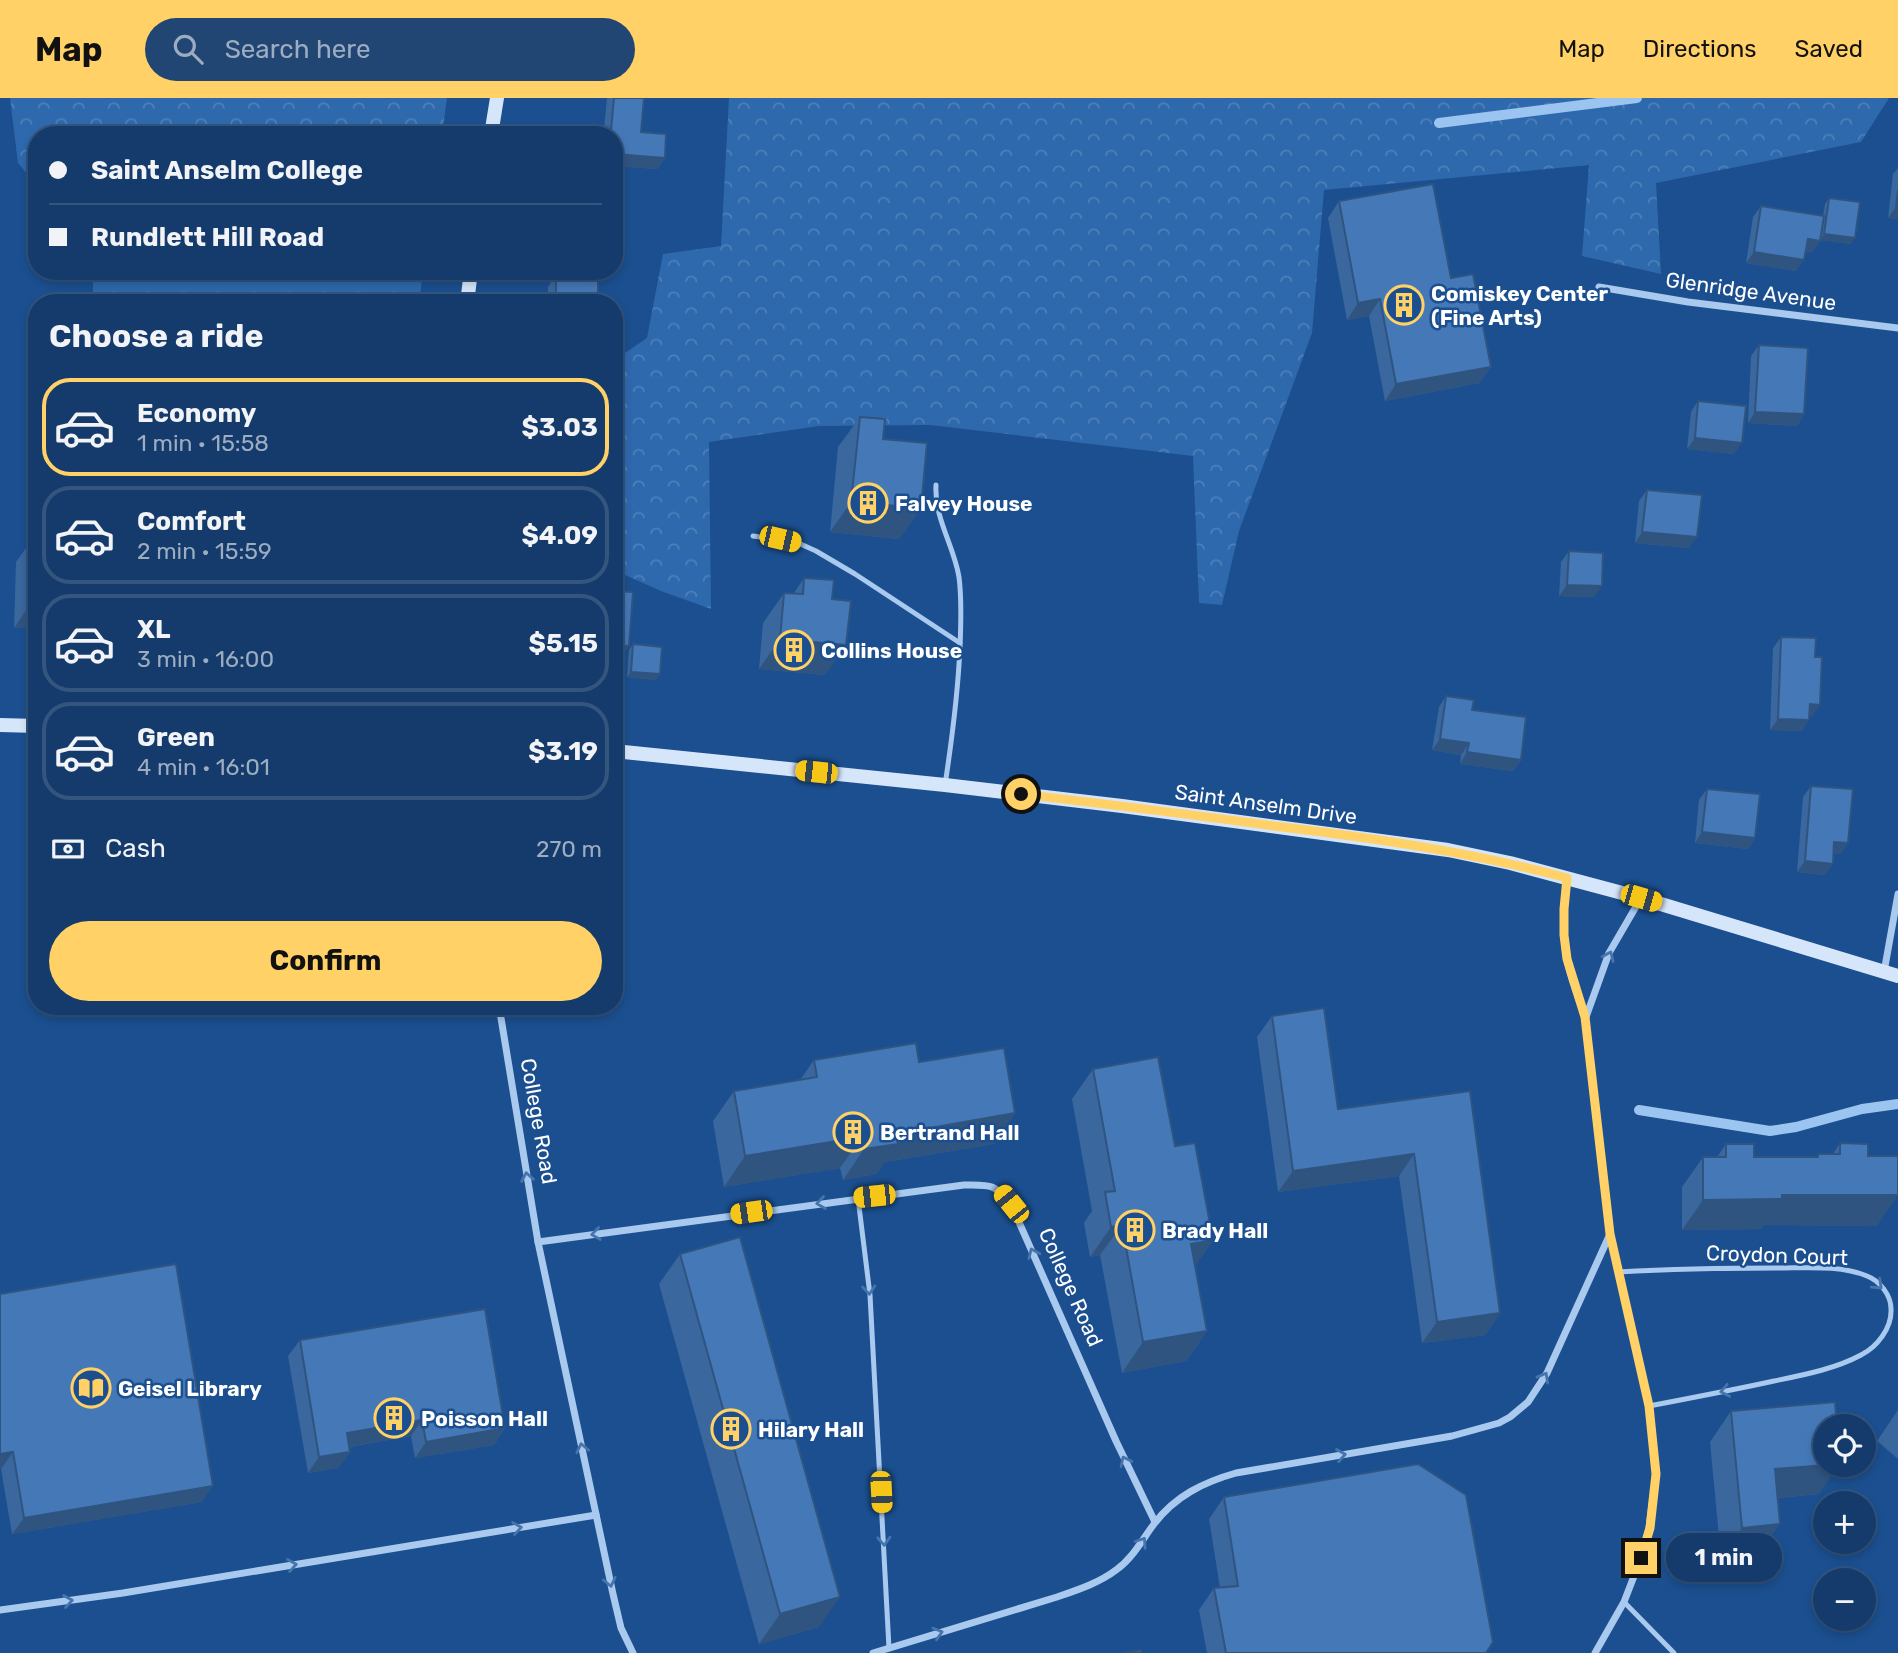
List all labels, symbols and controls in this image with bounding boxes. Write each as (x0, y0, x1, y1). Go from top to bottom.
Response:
search box (145, 18, 635, 81)
text: Map (35, 30, 103, 69)
icon: search (169, 30, 207, 68)
text: Search here (225, 34, 370, 65)
text: Map (1558, 35, 1605, 63)
text: Directions (1643, 35, 1756, 63)
text: Saved (1794, 35, 1863, 63)
text: Saint Anselm College (91, 155, 363, 186)
text: Rundlett Hill Road (91, 222, 324, 253)
street label: Glenridge Avenue (1664, 267, 1838, 315)
place label: Comiskey Center (Fine Arts) (1431, 281, 1609, 330)
building icon: Comiskey Center (Fine Arts) (1383, 284, 1425, 326)
text: Choose a ride (49, 317, 263, 355)
icon: car (53, 396, 116, 459)
text: Economy (137, 398, 256, 429)
text: $3.03 (521, 412, 598, 443)
text: 1 min · 15:58 (137, 429, 269, 457)
building icon: Falvey House (847, 482, 889, 524)
place label: Falvey House (895, 491, 1033, 516)
icon: car (53, 504, 116, 567)
text: Comfort (137, 506, 246, 537)
text: $4.09 (522, 520, 598, 551)
car (758, 524, 803, 554)
text: 2 min · 15:59 (137, 537, 272, 565)
icon: car (53, 612, 116, 675)
text: XL (137, 614, 170, 645)
text: $5.15 (529, 628, 598, 659)
building icon: Collins House (773, 629, 815, 671)
place label: Collins House (821, 638, 962, 663)
text: 3 min · 16:00 (137, 645, 274, 673)
icon: car (53, 720, 116, 783)
text: Green (137, 722, 215, 753)
text: $3.19 (528, 736, 598, 767)
text: 4 min · 16:01 (137, 753, 270, 781)
car (795, 759, 838, 785)
route start (1005, 778, 1037, 810)
street label: Saint Anselm Drive (1173, 779, 1359, 829)
icon: cash (49, 830, 87, 868)
text: Cash (105, 833, 166, 864)
text: 270 m (536, 835, 602, 863)
car (1618, 882, 1665, 914)
button: Confirm (49, 921, 602, 1001)
one-way arrow (1601, 951, 1615, 963)
street label: College Road (516, 1056, 562, 1186)
building icon: Bertrand Hall (832, 1111, 874, 1153)
place label: Bertrand Hall (880, 1120, 1020, 1145)
one-way arrow (520, 1171, 535, 1183)
car (990, 1181, 1033, 1227)
car (853, 1183, 896, 1209)
one-way arrow (816, 1195, 827, 1210)
car (729, 1199, 774, 1225)
building icon: Brady Hall (1114, 1209, 1156, 1251)
place label: Brady Hall (1162, 1218, 1268, 1243)
street label: College Road (1034, 1224, 1108, 1350)
one-way arrow (590, 1226, 602, 1241)
street label: Croydon Court (1706, 1240, 1848, 1270)
one-way arrow (1027, 1248, 1041, 1260)
one-way arrow (1870, 1277, 1883, 1290)
one-way arrow (861, 1285, 876, 1296)
library icon: Geisel Library (70, 1367, 112, 1409)
one-way arrow (1536, 1371, 1549, 1384)
place label: Geisel Library (118, 1376, 262, 1401)
one-way arrow (1719, 1383, 1731, 1398)
building icon: Poisson Hall (373, 1397, 415, 1439)
place label: Poisson Hall (421, 1406, 548, 1431)
building icon: Hilary Hall (710, 1408, 752, 1450)
map controls (1813, 1414, 1876, 1631)
button: locate (1813, 1414, 1876, 1477)
place label: Hilary Hall (758, 1417, 864, 1442)
one-way arrow (575, 1442, 590, 1454)
one-way arrow (1335, 1448, 1347, 1463)
one-way arrow (1120, 1456, 1134, 1468)
car (870, 1470, 893, 1514)
button: + (1813, 1491, 1876, 1554)
one-way arrow (511, 1521, 523, 1536)
callout: 1 min (1666, 1534, 1781, 1582)
one-way arrow (876, 1536, 891, 1547)
one-way arrow (1133, 1537, 1146, 1550)
route end (1625, 1542, 1657, 1574)
text: 1 min (1695, 1543, 1753, 1571)
one-way arrow (286, 1558, 298, 1573)
button: − (1813, 1568, 1876, 1631)
one-way arrow (602, 1576, 617, 1588)
one-way arrow (62, 1594, 73, 1609)
one-way arrow (932, 1627, 944, 1642)

